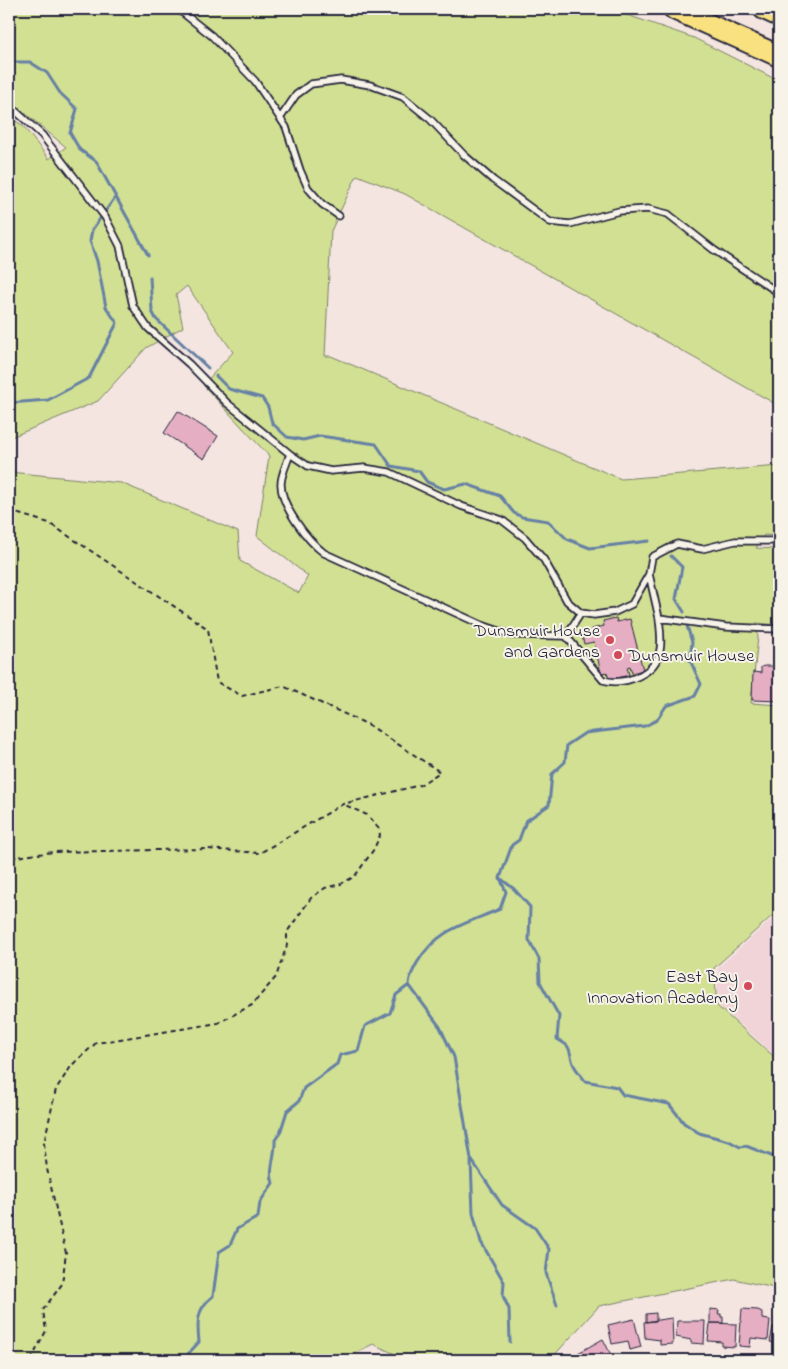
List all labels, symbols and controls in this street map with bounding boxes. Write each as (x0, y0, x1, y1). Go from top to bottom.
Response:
place label: Dunsmuir House and Gardens (473, 619, 601, 666)
marker: Dunsmuir House and Gardens (604, 634, 616, 646)
place label: Dunsmuir House (627, 644, 755, 670)
marker: Dunsmuir House (612, 649, 624, 661)
place label: East Bay Innovation Academy (587, 965, 738, 1012)
marker: East Bay Innovation Academy (742, 980, 754, 992)

